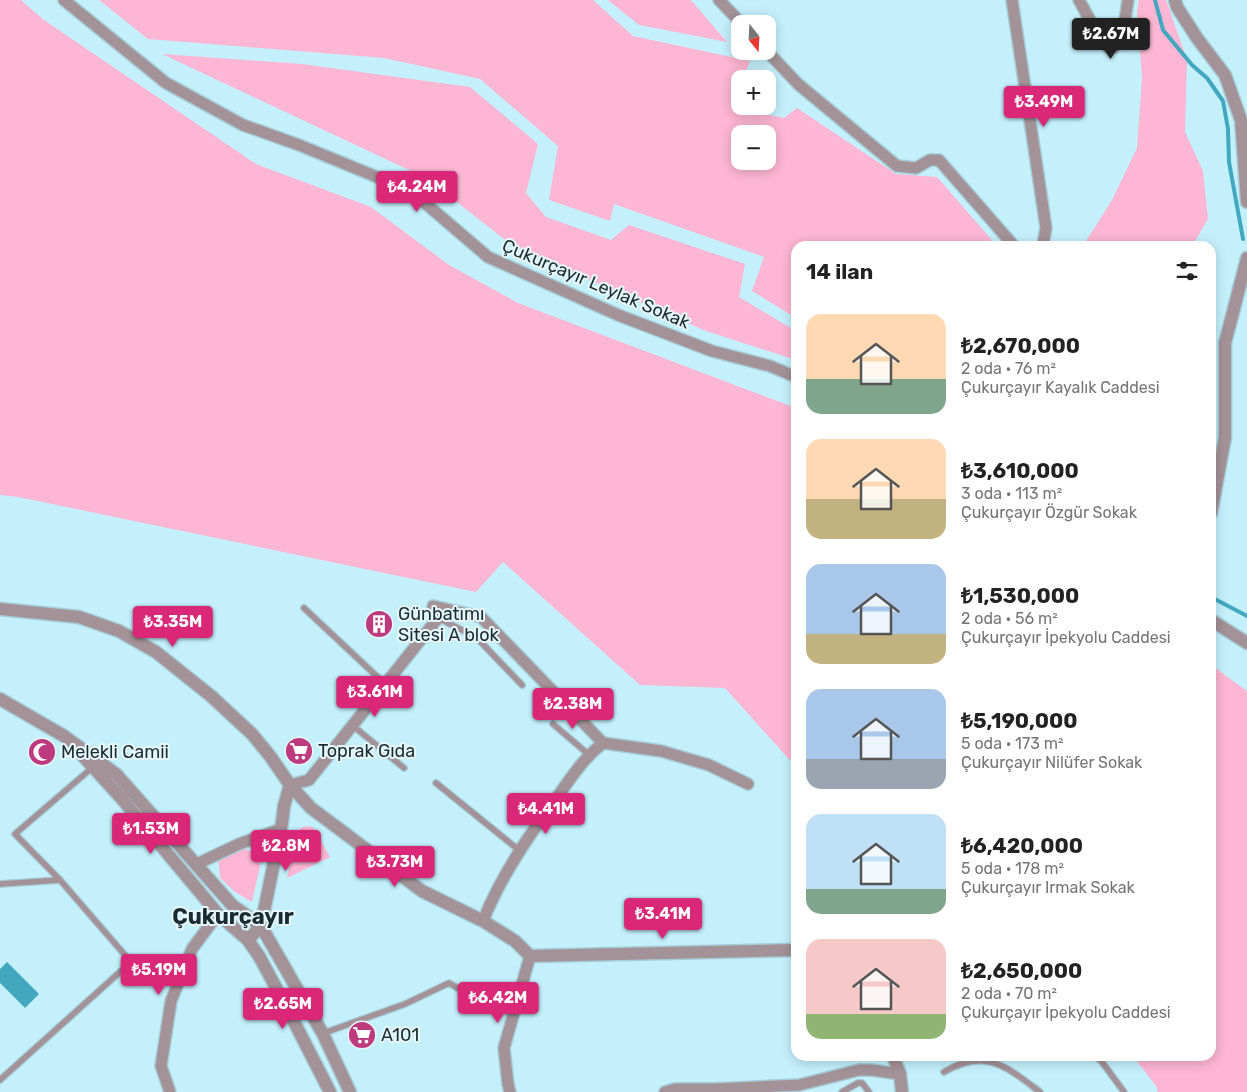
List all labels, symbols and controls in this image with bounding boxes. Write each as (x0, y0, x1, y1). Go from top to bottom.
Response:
north arrow (731, 15, 776, 60)
map controls (731, 15, 776, 170)
pin: ₺2.67M (1070, 18, 1152, 60)
text: ₺2.67M (1083, 24, 1139, 43)
button: + (731, 70, 776, 115)
pin: ₺3.49M (1003, 86, 1085, 128)
text: ₺3.49M (1015, 92, 1073, 111)
button: − (731, 125, 776, 170)
pin: ₺4.24M (376, 170, 458, 213)
text: ₺4.24M (387, 177, 447, 196)
street label: Çukurçayır Leylak Sokak (499, 234, 694, 334)
icon: filters (1173, 257, 1201, 285)
text: 14 ilan (806, 259, 873, 284)
text: ₺2,670,000 (961, 333, 1080, 358)
icon: home (846, 334, 906, 394)
text: 2 oda · 76 m² (961, 359, 1056, 378)
text: Çukurçayır Kayalık Caddesi (961, 378, 1160, 397)
text: ₺3,610,000 (961, 458, 1079, 483)
icon: home (846, 459, 906, 519)
text: 3 oda · 113 m² (961, 484, 1062, 503)
text: Çukurçayır Özgür Sokak (961, 503, 1137, 522)
text: ₺1,530,000 (961, 583, 1079, 608)
icon: home (846, 584, 906, 644)
place label: Günbatımı Sitesi A blok (398, 603, 500, 646)
pin: ₺3.35M (132, 606, 214, 648)
building icon: Günbatımı Sitesi A blok (364, 609, 394, 639)
text: 2 oda · 56 m² (961, 609, 1058, 628)
text: ₺3.35M (144, 612, 202, 631)
text: Çukurçayır İpekyolu Caddesi (961, 628, 1171, 647)
pin: ₺3.61M (334, 676, 416, 718)
text: ₺3.61M (347, 682, 403, 701)
pin: ₺2.38M (532, 688, 614, 730)
text: ₺2.38M (544, 694, 602, 713)
text: ₺5,190,000 (961, 708, 1078, 733)
icon: home (846, 709, 906, 769)
text: 5 oda · 173 m² (961, 734, 1063, 753)
supermarket icon: Toprak Gıda (284, 736, 314, 766)
mosque icon: Melekli Camii (27, 737, 57, 767)
place label: Toprak Gıda (318, 740, 415, 762)
place label: Melekli Camii (61, 741, 169, 763)
text: Çukurçayır Nilüfer Sokak (961, 753, 1142, 772)
pin: ₺4.41M (505, 792, 587, 835)
text: ₺4.41M (518, 799, 574, 818)
pin: ₺1.53M (110, 812, 192, 855)
text: ₺1.53M (123, 819, 179, 838)
pin: ₺2.8M (251, 830, 321, 872)
text: ₺6,420,000 (961, 833, 1083, 858)
icon: home (846, 834, 906, 894)
text: ₺2.8M (262, 836, 310, 855)
pin: ₺3.73M (354, 846, 436, 888)
text: ₺3.73M (367, 852, 423, 871)
text: 5 oda · 178 m² (961, 859, 1064, 878)
text: Çukurçayır Irmak Sokak (961, 878, 1135, 897)
pin: ₺3.41M (622, 898, 704, 940)
district label: Çukurçayır (172, 903, 294, 930)
text: ₺3.41M (635, 904, 691, 923)
pin: ₺5.19M (118, 954, 200, 996)
text: ₺2,650,000 (961, 958, 1082, 983)
icon: home (846, 959, 906, 1019)
text: ₺5.19M (132, 960, 186, 979)
pin: ₺6.42M (457, 982, 539, 1024)
text: 2 oda · 70 m² (961, 984, 1057, 1003)
pin: ₺2.65M (242, 988, 324, 1030)
text: ₺6.42M (469, 988, 527, 1007)
text: ₺2.65M (254, 994, 312, 1013)
text: Çukurçayır İpekyolu Caddesi (961, 1003, 1171, 1022)
supermarket icon: A101 (347, 1020, 377, 1050)
place label: A101 (381, 1024, 419, 1046)

